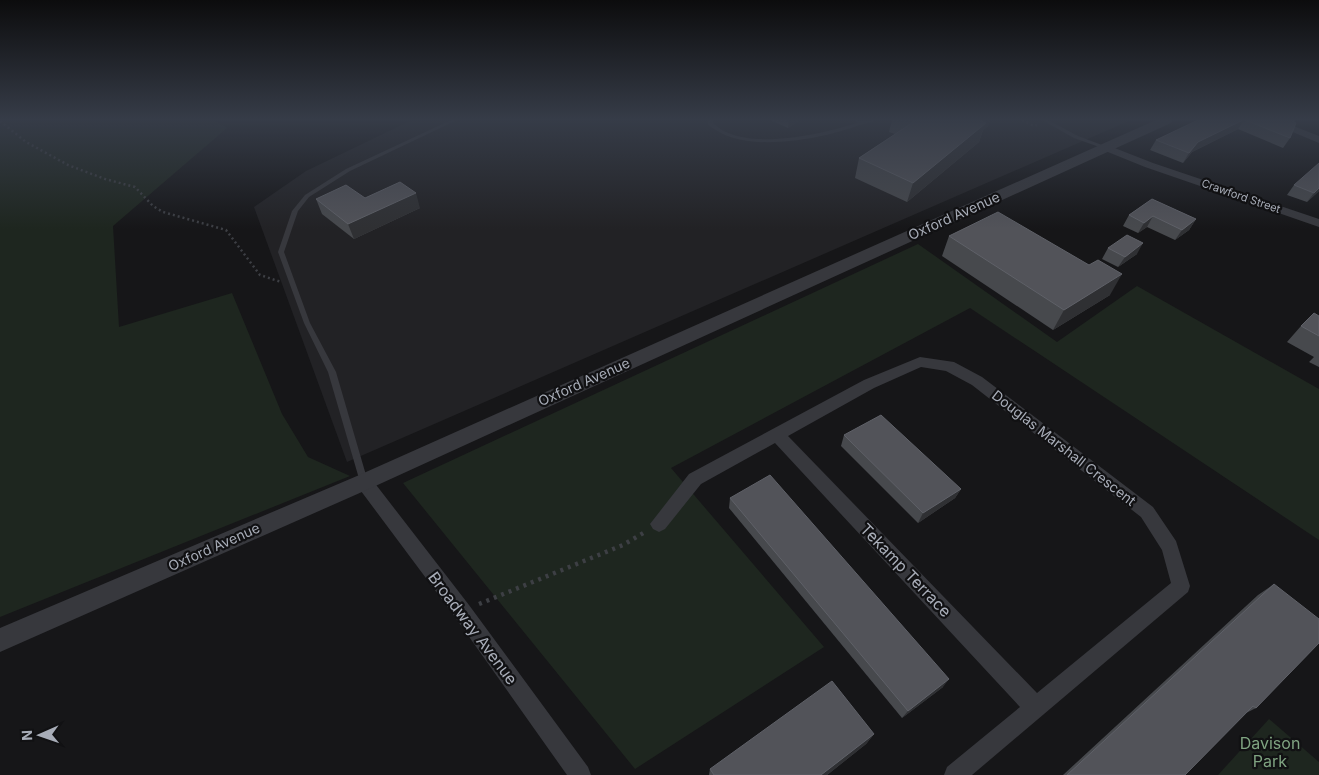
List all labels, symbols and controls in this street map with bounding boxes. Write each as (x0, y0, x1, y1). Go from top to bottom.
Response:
street label: Crawford Street (1200, 176, 1283, 216)
street label: Oxford Avenue (905, 188, 1002, 243)
street label: Oxford Avenue (535, 354, 632, 409)
street label: Douglas Marshall Crescent (989, 386, 1140, 509)
street label: Oxford Avenue (165, 519, 262, 574)
street label: Tekamp Terrace (856, 519, 956, 621)
street label: Broadway Avenue (424, 568, 522, 688)
north arrow (15, 710, 65, 760)
text: N (18, 730, 35, 741)
park label: Davison Park (1240, 733, 1300, 771)

